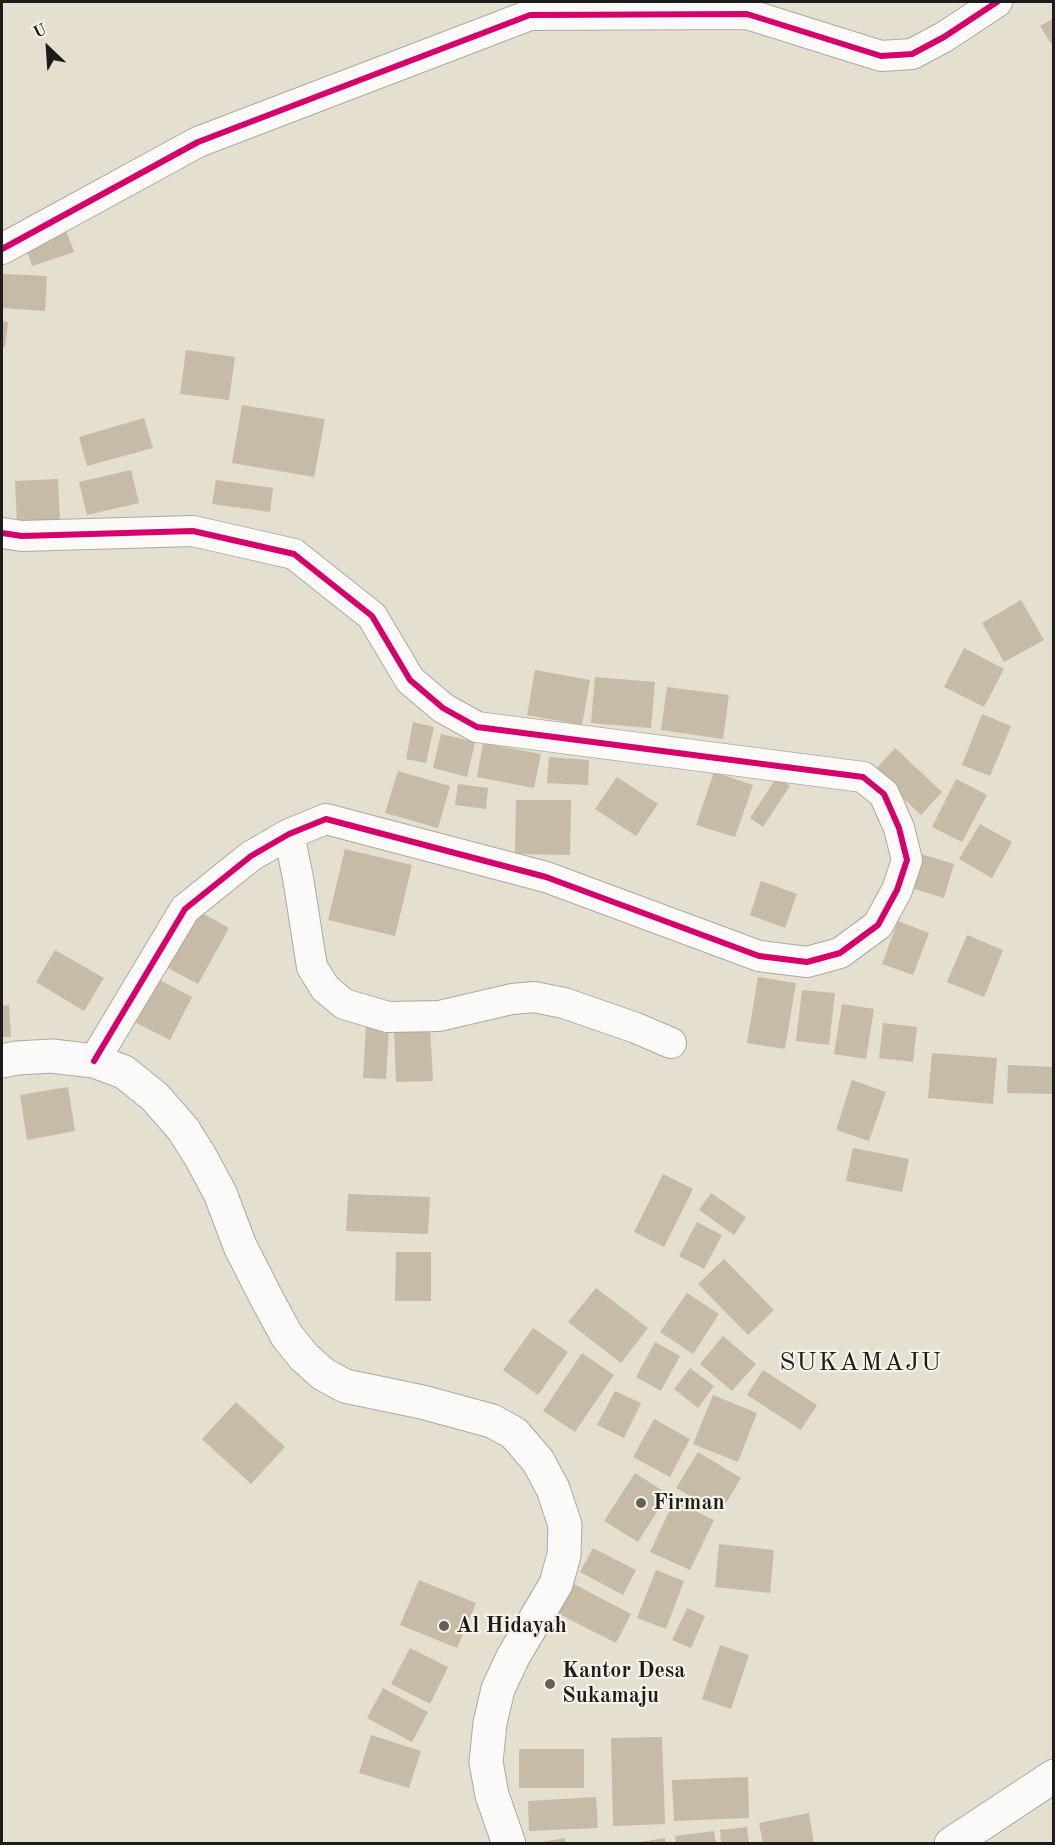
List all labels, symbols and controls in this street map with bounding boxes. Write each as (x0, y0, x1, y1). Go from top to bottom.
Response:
north arrow (18, 18, 78, 78)
text: U (31, 22, 50, 42)
district label: SUKAMAJU (779, 1347, 943, 1379)
place label: Firman (653, 1490, 725, 1516)
marker: Firman (634, 1496, 648, 1510)
place label: Al Hidayah (456, 1613, 567, 1639)
marker: Al Hidayah (437, 1619, 451, 1633)
place label: Kantor Desa Sukamaju (562, 1658, 685, 1710)
marker: Kantor Desa Sukamaju (543, 1677, 557, 1691)

